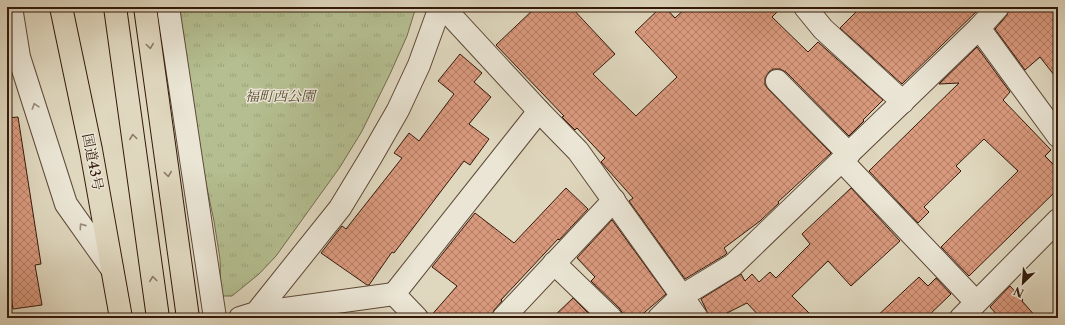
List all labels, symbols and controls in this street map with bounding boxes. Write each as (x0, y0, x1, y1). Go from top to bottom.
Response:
one-way arrow (145, 43, 154, 49)
park label: 福町西公園 (245, 87, 317, 105)
one-way arrow (31, 102, 40, 109)
street label: 国道43号 (79, 132, 107, 192)
one-way arrow (129, 134, 138, 140)
one-way arrow (163, 171, 172, 177)
one-way arrow (80, 223, 87, 230)
north arrow (1003, 263, 1043, 303)
one-way arrow (149, 276, 158, 282)
text: N (1011, 284, 1026, 300)

